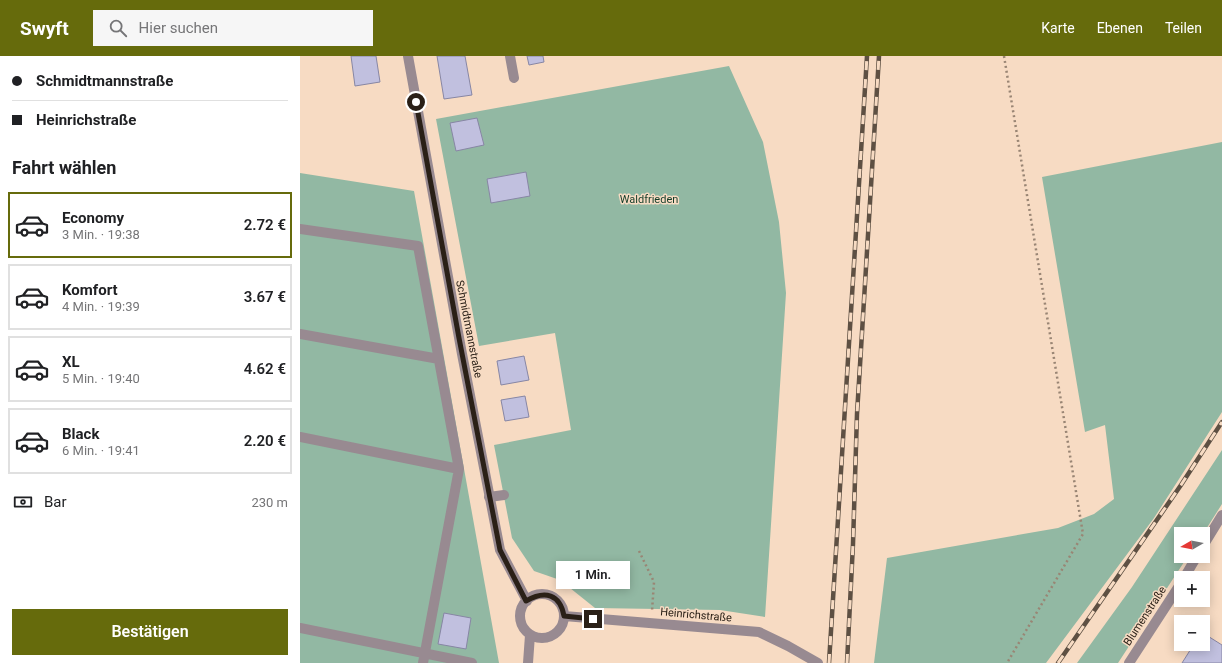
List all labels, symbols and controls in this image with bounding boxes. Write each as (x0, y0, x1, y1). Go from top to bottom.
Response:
search box (93, 10, 373, 46)
text: Swyft (20, 17, 69, 40)
icon: search (107, 17, 129, 39)
text: Hier suchen (139, 19, 218, 37)
text: Karte (1041, 20, 1075, 36)
text: Ebenen (1097, 20, 1143, 36)
text: Teilen (1165, 20, 1202, 36)
text: Schmidtmannstraße (36, 72, 173, 90)
route start (407, 93, 425, 111)
text: Heinrichstraße (36, 111, 136, 129)
text: Fahrt wählen (12, 157, 116, 178)
park label: Waldfrieden (620, 193, 678, 206)
icon: car (14, 207, 50, 243)
text: Economy (62, 209, 124, 227)
text: 2.72 € (244, 216, 286, 234)
text: 3 Min. · 19:38 (62, 227, 140, 242)
icon: car (14, 279, 50, 315)
street label: Schmidtmannstraße (453, 279, 485, 379)
text: Komfort (62, 281, 118, 299)
text: 3.67 € (244, 288, 286, 306)
text: 4 Min. · 19:39 (62, 299, 140, 314)
icon: car (14, 351, 50, 387)
text: XL (62, 353, 80, 371)
text: 4.62 € (244, 360, 286, 378)
text: 5 Min. · 19:40 (62, 371, 140, 386)
icon: car (14, 423, 50, 459)
text: Black (62, 425, 99, 443)
text: 2.20 € (244, 432, 286, 450)
text: 6 Min. · 19:41 (62, 443, 140, 458)
icon: cash (12, 491, 34, 513)
text: Bar (44, 493, 67, 511)
text: 230 m (251, 495, 288, 510)
north arrow (1174, 527, 1210, 563)
map controls (1174, 527, 1210, 651)
callout: 1 Min. (556, 561, 630, 589)
text: 1 Min. (575, 567, 611, 582)
button: + (1174, 571, 1210, 607)
street label: Blumenstraße (1121, 584, 1169, 648)
street label: Heinrichstraße (660, 605, 732, 625)
button: Bestätigen (12, 609, 288, 655)
route end (584, 610, 602, 628)
button: − (1174, 615, 1210, 651)

